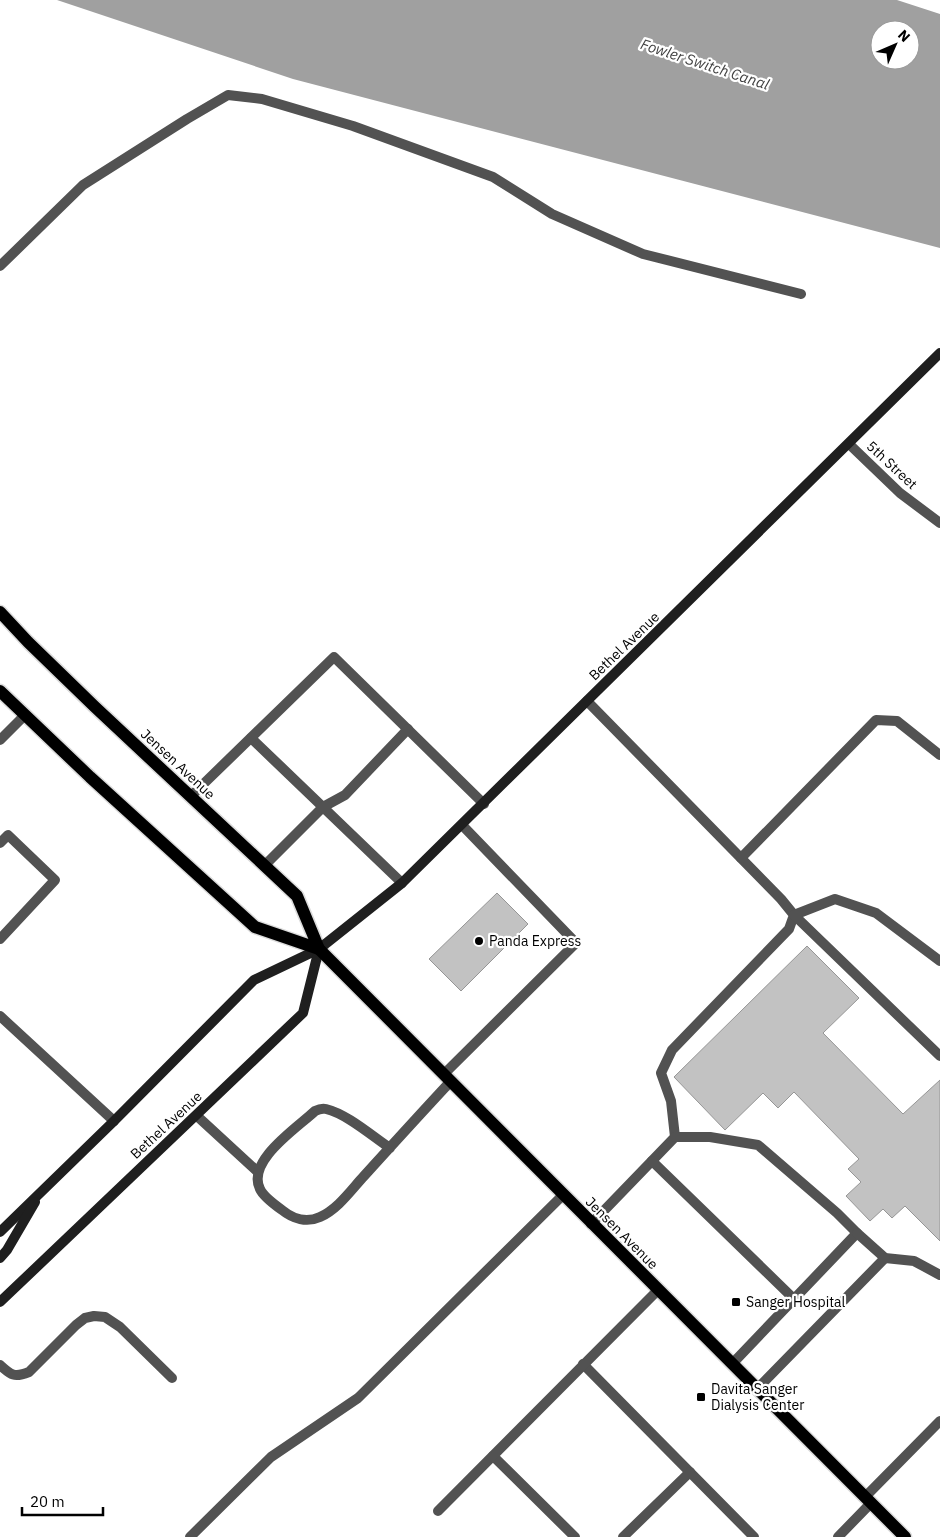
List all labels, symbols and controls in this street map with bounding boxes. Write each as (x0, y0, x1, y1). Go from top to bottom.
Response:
north arrow (870, 20, 920, 70)
text: N (894, 26, 914, 46)
water label: Fowler Switch Canal (638, 34, 772, 94)
street label: 5th Street (863, 437, 921, 493)
street label: Bethel Avenue (585, 608, 663, 684)
street label: Jensen Avenue (137, 725, 219, 803)
place label: Panda Express (489, 932, 582, 950)
marker: Panda Express (473, 935, 485, 947)
street label: Bethel Avenue (126, 1087, 206, 1163)
street label: Jensen Avenue (582, 1193, 662, 1273)
place label: Sanger Hospital (746, 1293, 846, 1311)
marker: Sanger Hospital (730, 1296, 742, 1308)
place label: Davita Sanger Dialysis Center (711, 1380, 804, 1414)
marker: Davita Sanger Dialysis Center (695, 1391, 707, 1403)
scale bar (22, 1484, 104, 1516)
text: 20 m (30, 1492, 65, 1511)

